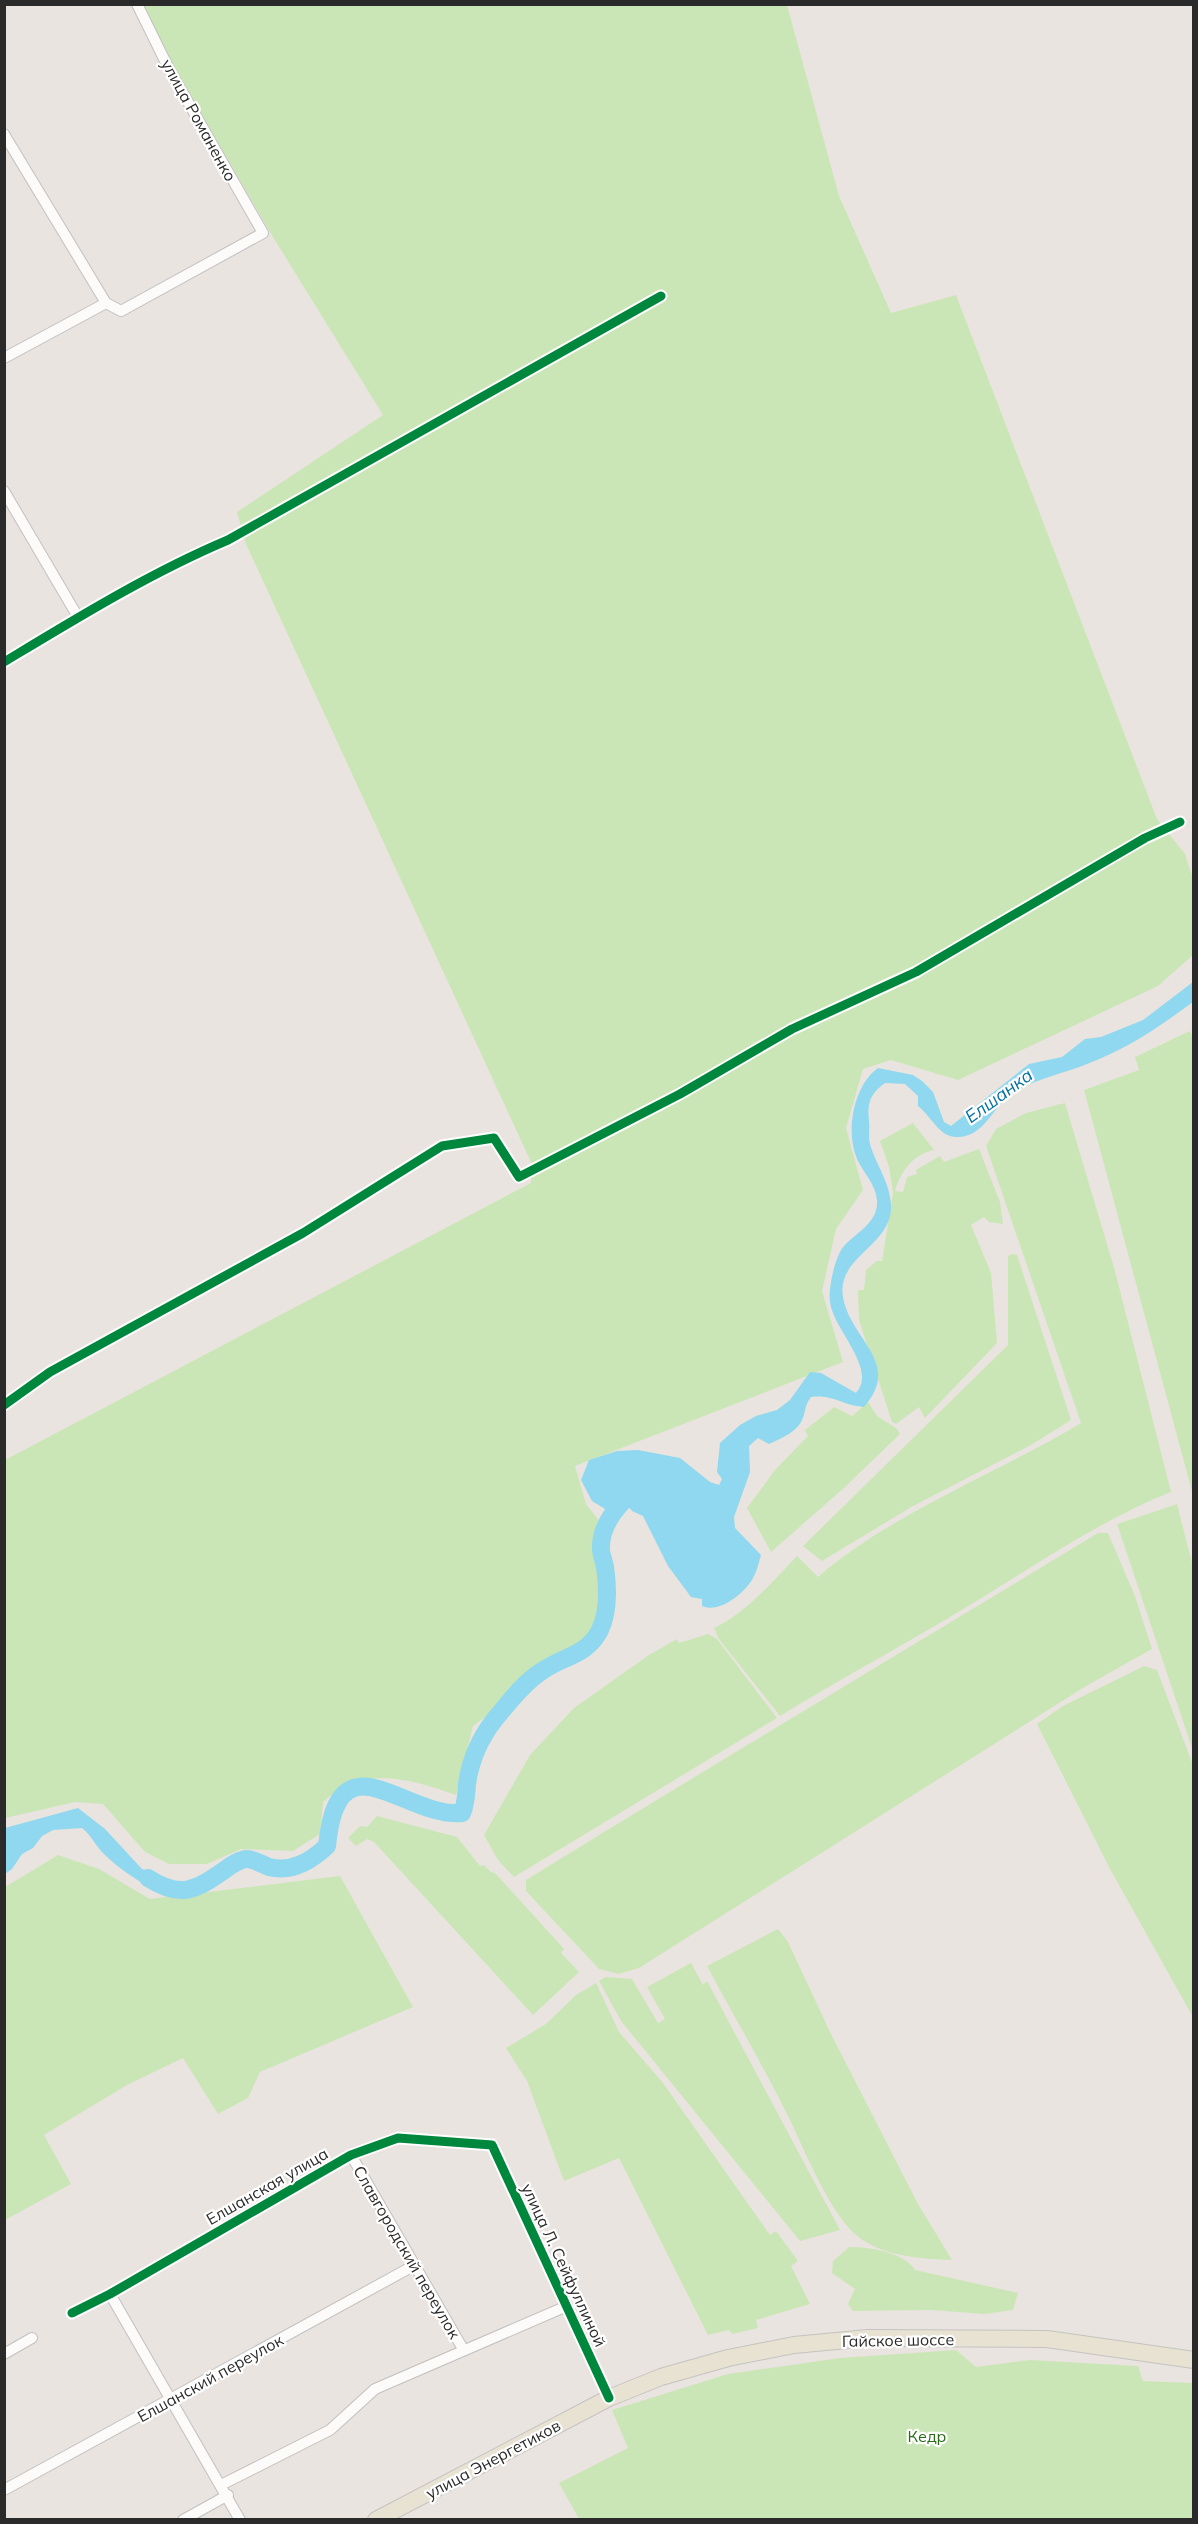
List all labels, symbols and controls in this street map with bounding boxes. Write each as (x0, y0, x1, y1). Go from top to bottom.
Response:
street label: улица Романенко (157, 55, 241, 185)
water label: Елшанка (960, 1063, 1037, 1128)
street label: Елшанская улица (203, 2143, 331, 2229)
street label: Славгородский переулок (349, 2162, 465, 2342)
street label: улица Л. Сейфуллиной (517, 2180, 611, 2350)
street label: Елшанский переулок (134, 2329, 287, 2426)
street label: Гайское шоссе (842, 2329, 955, 2351)
street label: улица Энергетиков (422, 2415, 564, 2503)
park label: Кедр (908, 2426, 946, 2446)

